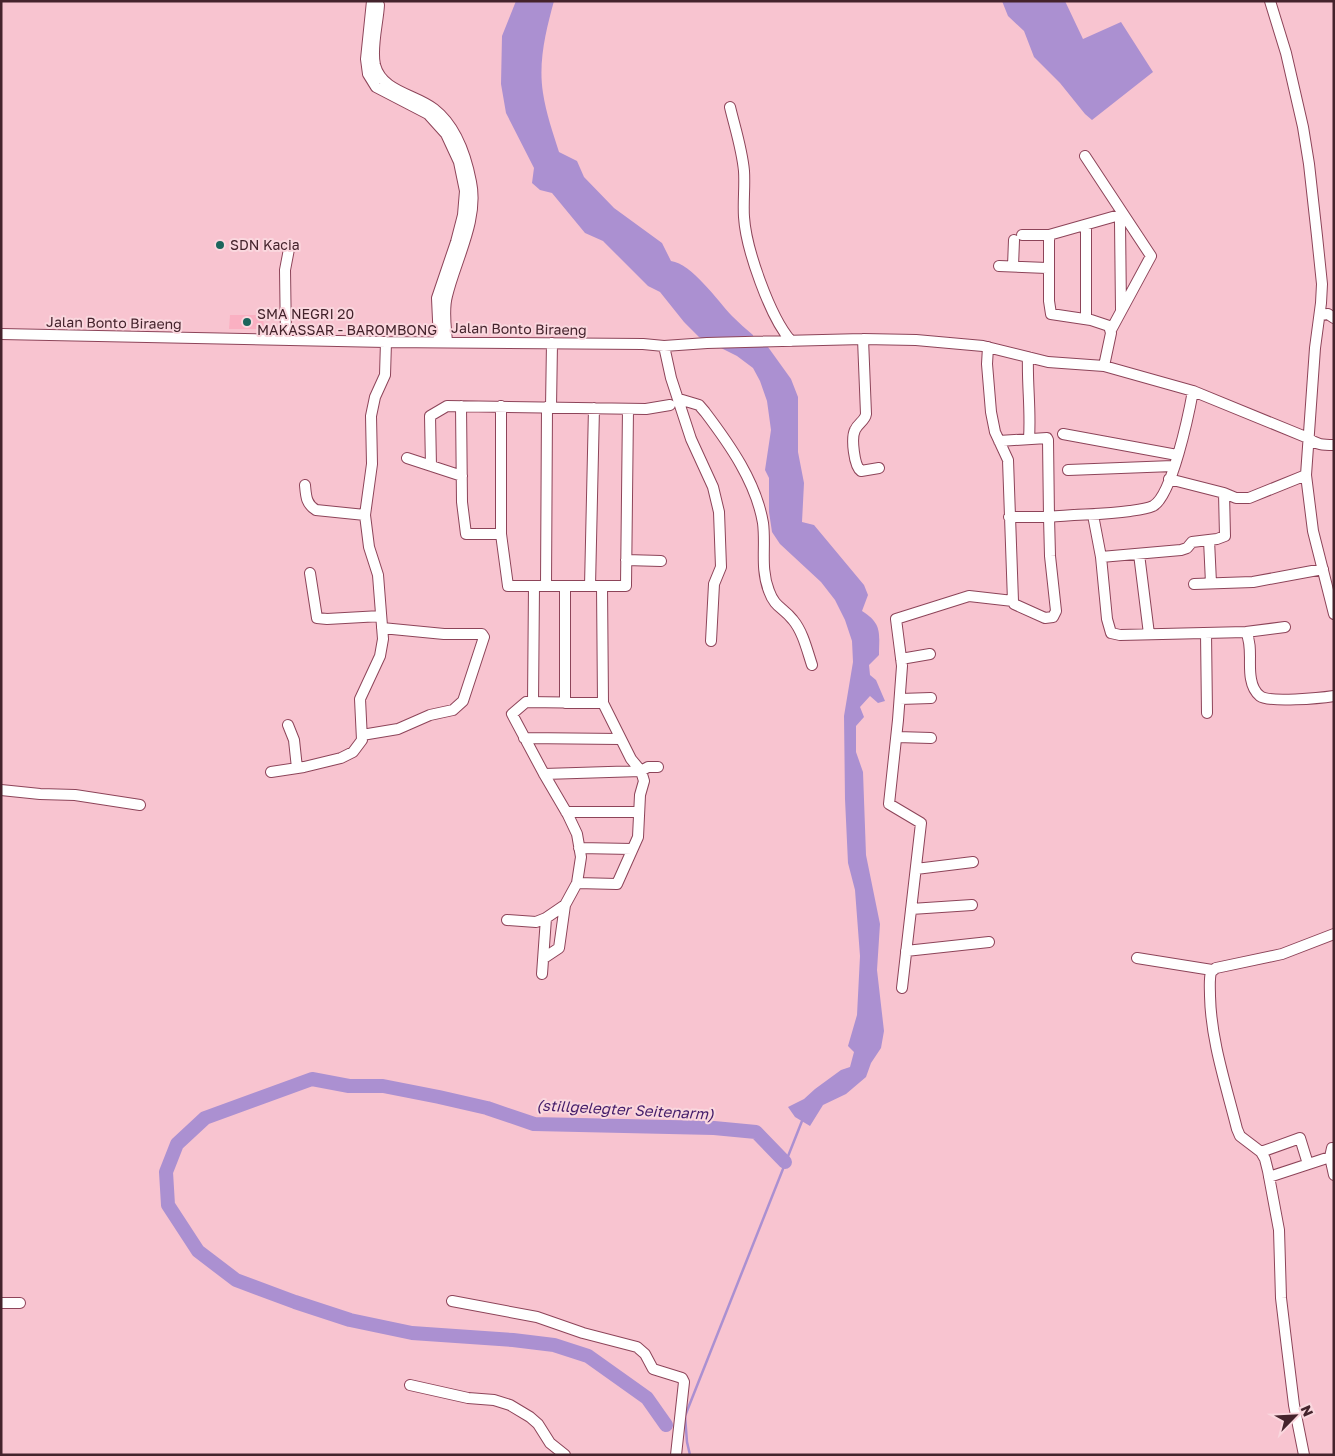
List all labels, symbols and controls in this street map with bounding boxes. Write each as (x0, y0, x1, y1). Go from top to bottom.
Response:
place label: SDN Kacia (230, 236, 300, 253)
marker: SDN Kacia (214, 239, 226, 251)
place label: SMA NEGRI 20 MAKASSAR - BAROMBONG (257, 305, 437, 338)
street label: Jalan Bonto Biraeng (46, 313, 182, 332)
marker: SMA NEGRI 20 MAKASSAR - BAROMBONG (241, 316, 253, 328)
street label: Jalan Bonto Biraeng (451, 319, 587, 338)
water label: (stillgelegter Seitenarm) (536, 1095, 714, 1124)
north arrow (1270, 1391, 1320, 1441)
text: N (1297, 1402, 1317, 1419)

